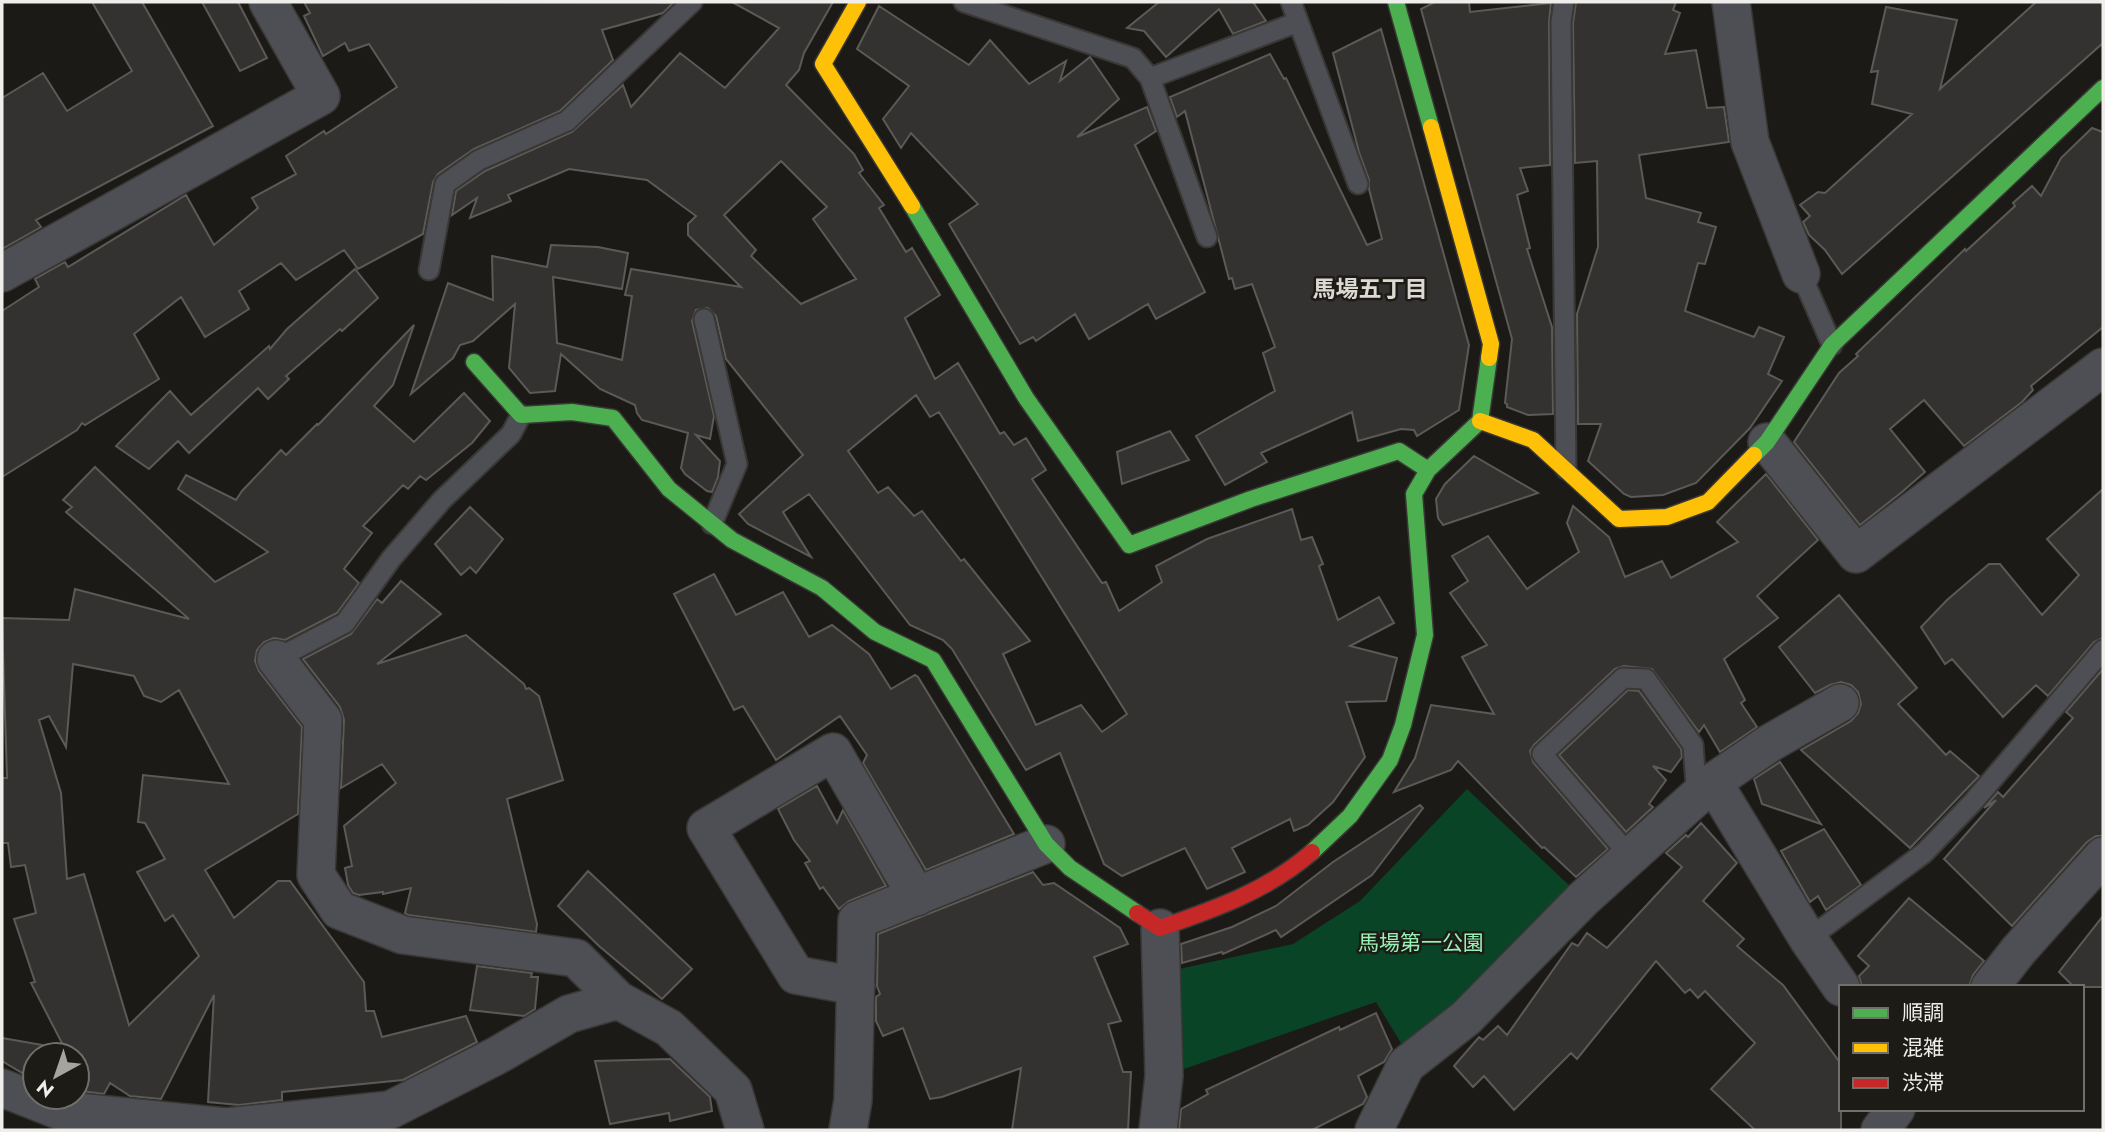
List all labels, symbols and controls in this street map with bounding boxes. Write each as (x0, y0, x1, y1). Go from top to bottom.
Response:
district label: 馬場五丁目 (1313, 272, 1428, 306)
park label: 馬場第一公園 (1358, 928, 1484, 958)
legend (1839, 985, 2084, 1111)
text: 順調 (1902, 998, 1944, 1028)
text: 混雑 (1902, 1033, 1944, 1063)
north arrow (21, 1041, 91, 1111)
text: 渋滞 (1902, 1068, 1944, 1098)
text: N (31, 1073, 60, 1104)

